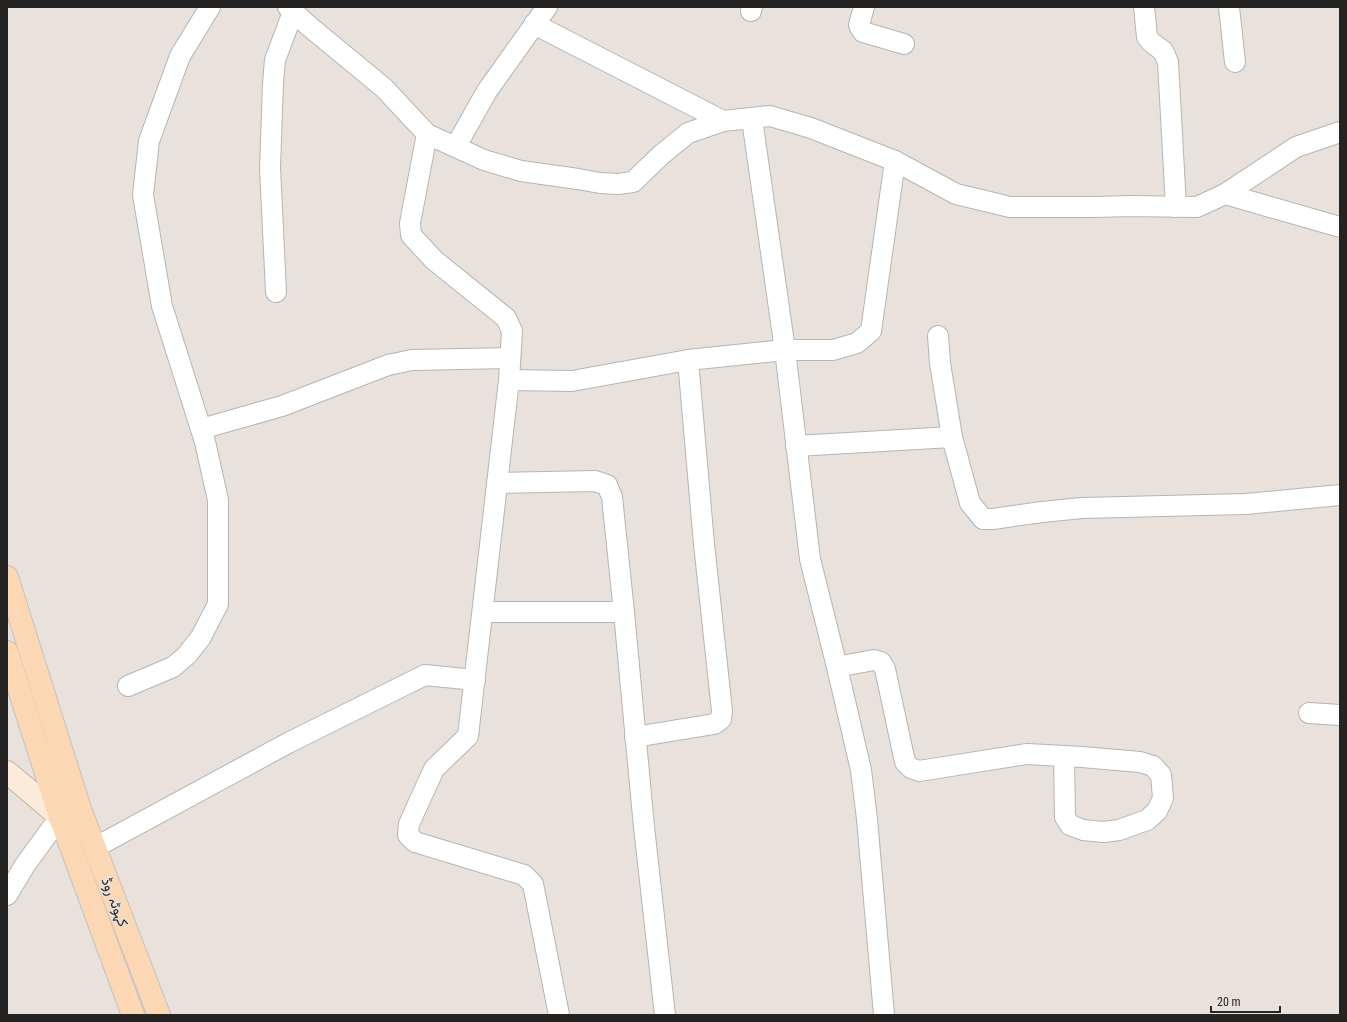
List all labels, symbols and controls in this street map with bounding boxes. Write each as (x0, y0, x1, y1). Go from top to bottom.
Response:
street label: کہوٹہ روڈ (97, 875, 132, 929)
scale bar (1211, 988, 1280, 1014)
text: 20 m (1217, 995, 1241, 1009)

